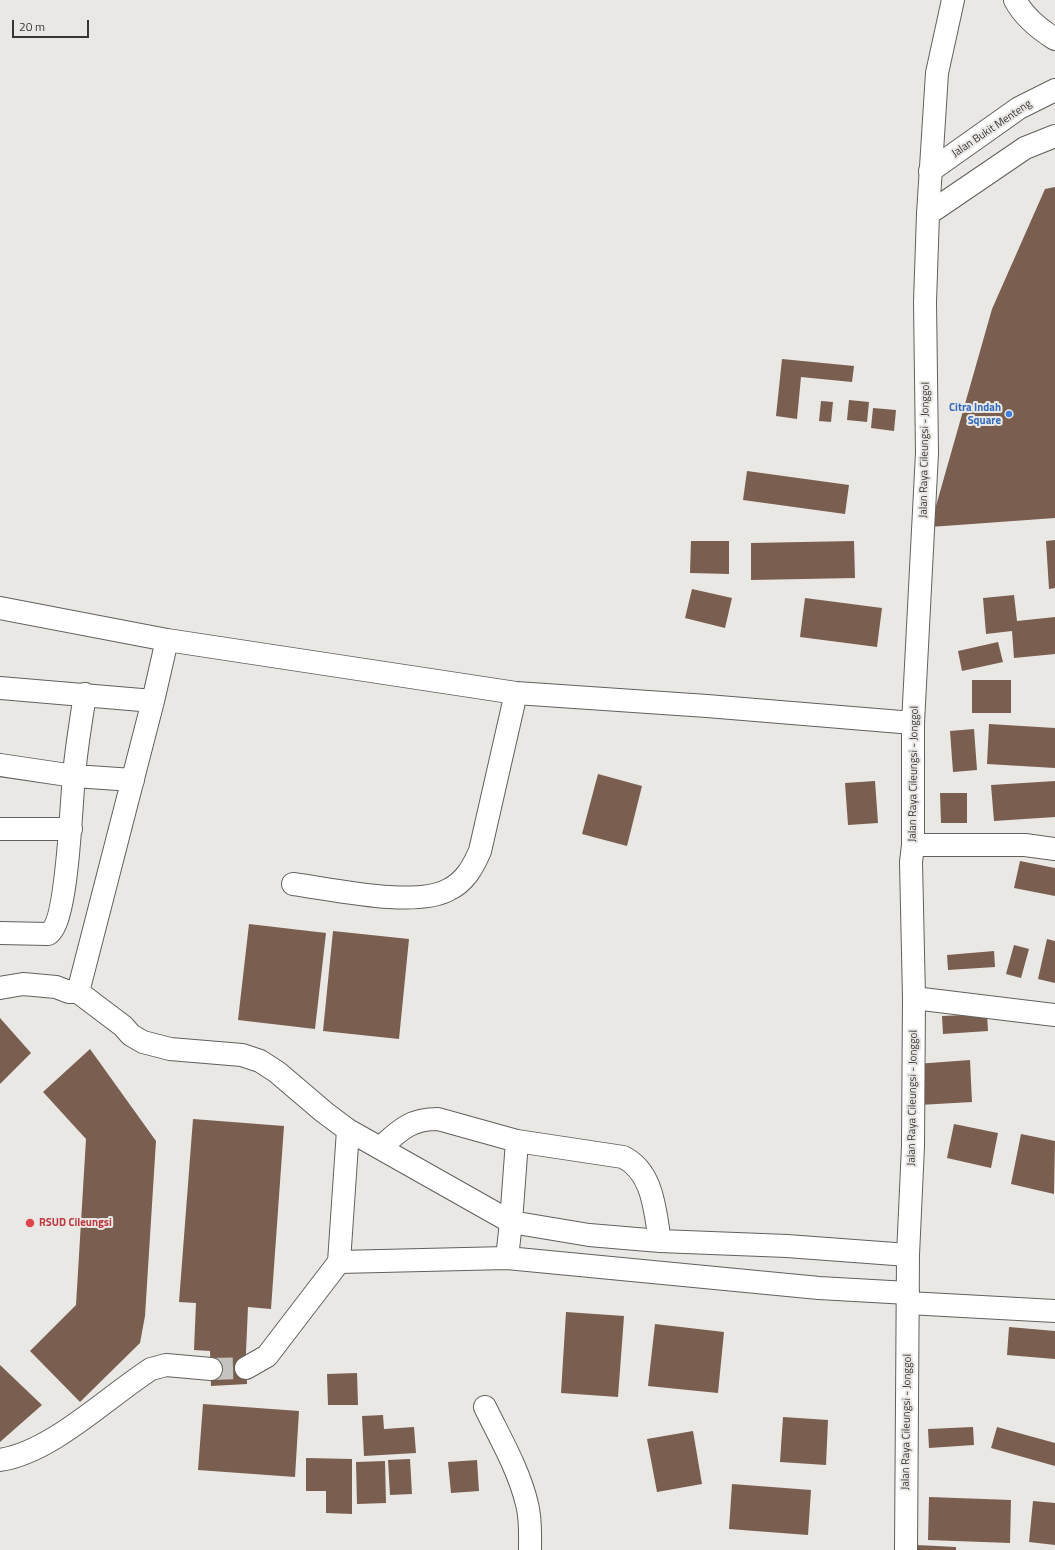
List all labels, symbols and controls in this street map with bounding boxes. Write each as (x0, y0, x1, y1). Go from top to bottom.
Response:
scale bar (14, 12, 91, 38)
text: 20 m (19, 17, 45, 36)
street label: Jalan Bukit Menteng (950, 97, 1034, 161)
street label: Jalan Raya Cileungsi - Jonggol (917, 382, 933, 518)
place label: Citra Indah Square (949, 401, 1001, 427)
marker: Citra Indah Square (1004, 409, 1014, 419)
street label: Jalan Raya Cileungsi - Jonggol (906, 706, 922, 842)
street label: Jalan Raya Cileungsi - Jonggol (905, 1030, 921, 1166)
place label: RSUD Cileungsi (39, 1216, 112, 1230)
marker: RSUD Cileungsi (24, 1217, 36, 1229)
street label: Jalan Raya Cileungsi - Jonggol (899, 1354, 915, 1490)

